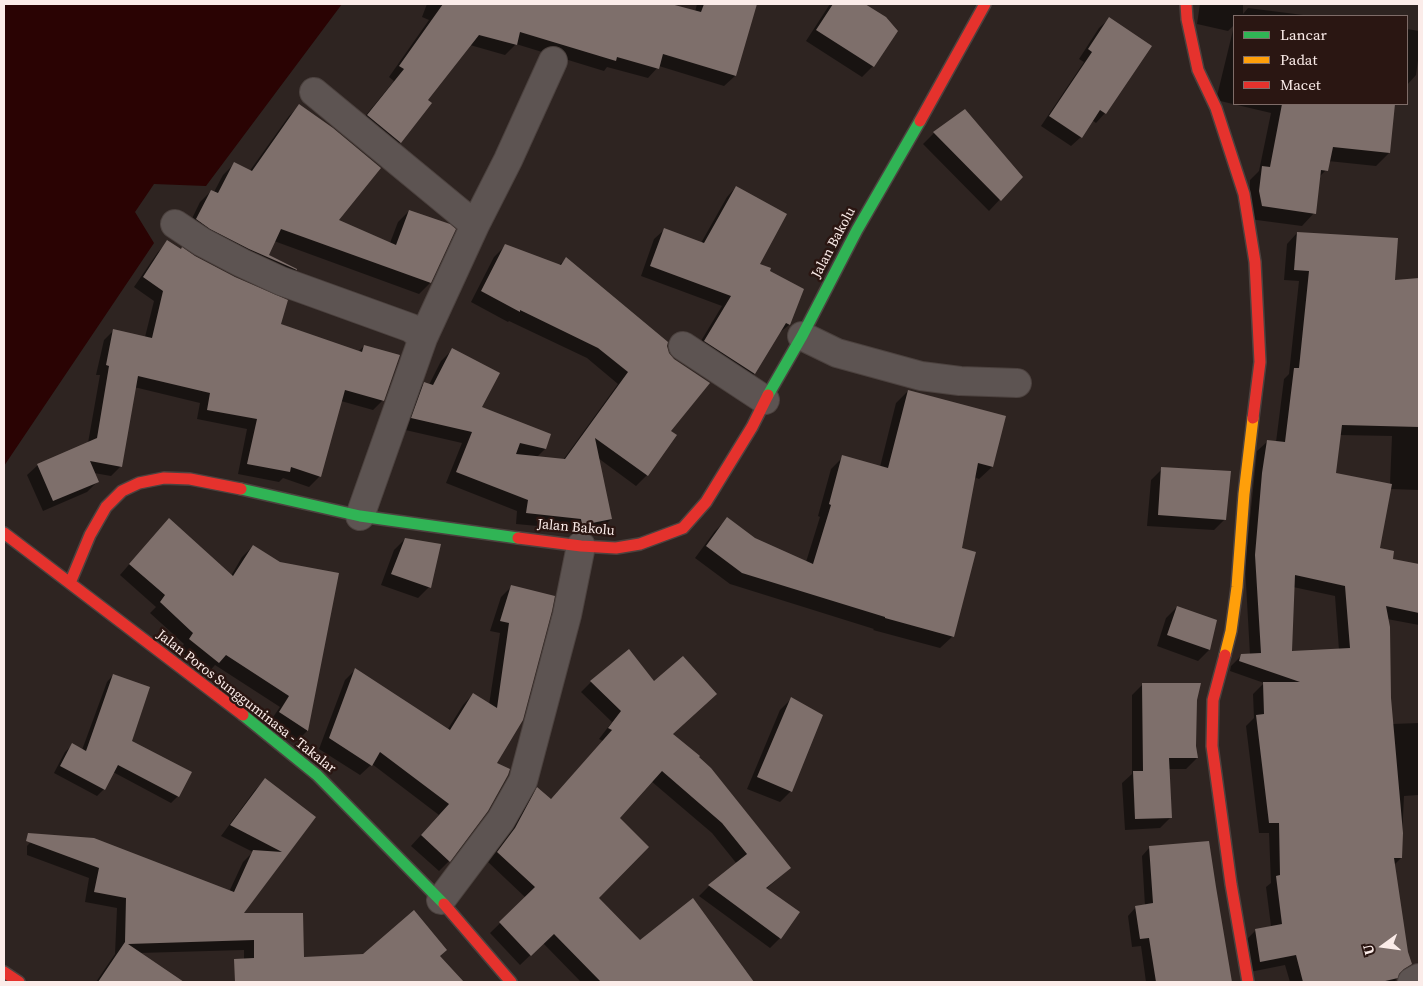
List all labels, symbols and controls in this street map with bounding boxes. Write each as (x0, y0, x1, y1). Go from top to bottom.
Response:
legend (1233, 15, 1408, 105)
text: Lancar (1280, 24, 1327, 45)
text: Padat (1280, 49, 1317, 70)
text: Macet (1280, 74, 1321, 95)
street label: Jalan Bakolu (808, 205, 860, 281)
street label: Jalan Bakolu (536, 516, 616, 540)
street label: Jalan Poros Sungguminasa - Takalar (153, 627, 339, 777)
north arrow (1358, 921, 1408, 971)
text: U (1358, 942, 1379, 957)

